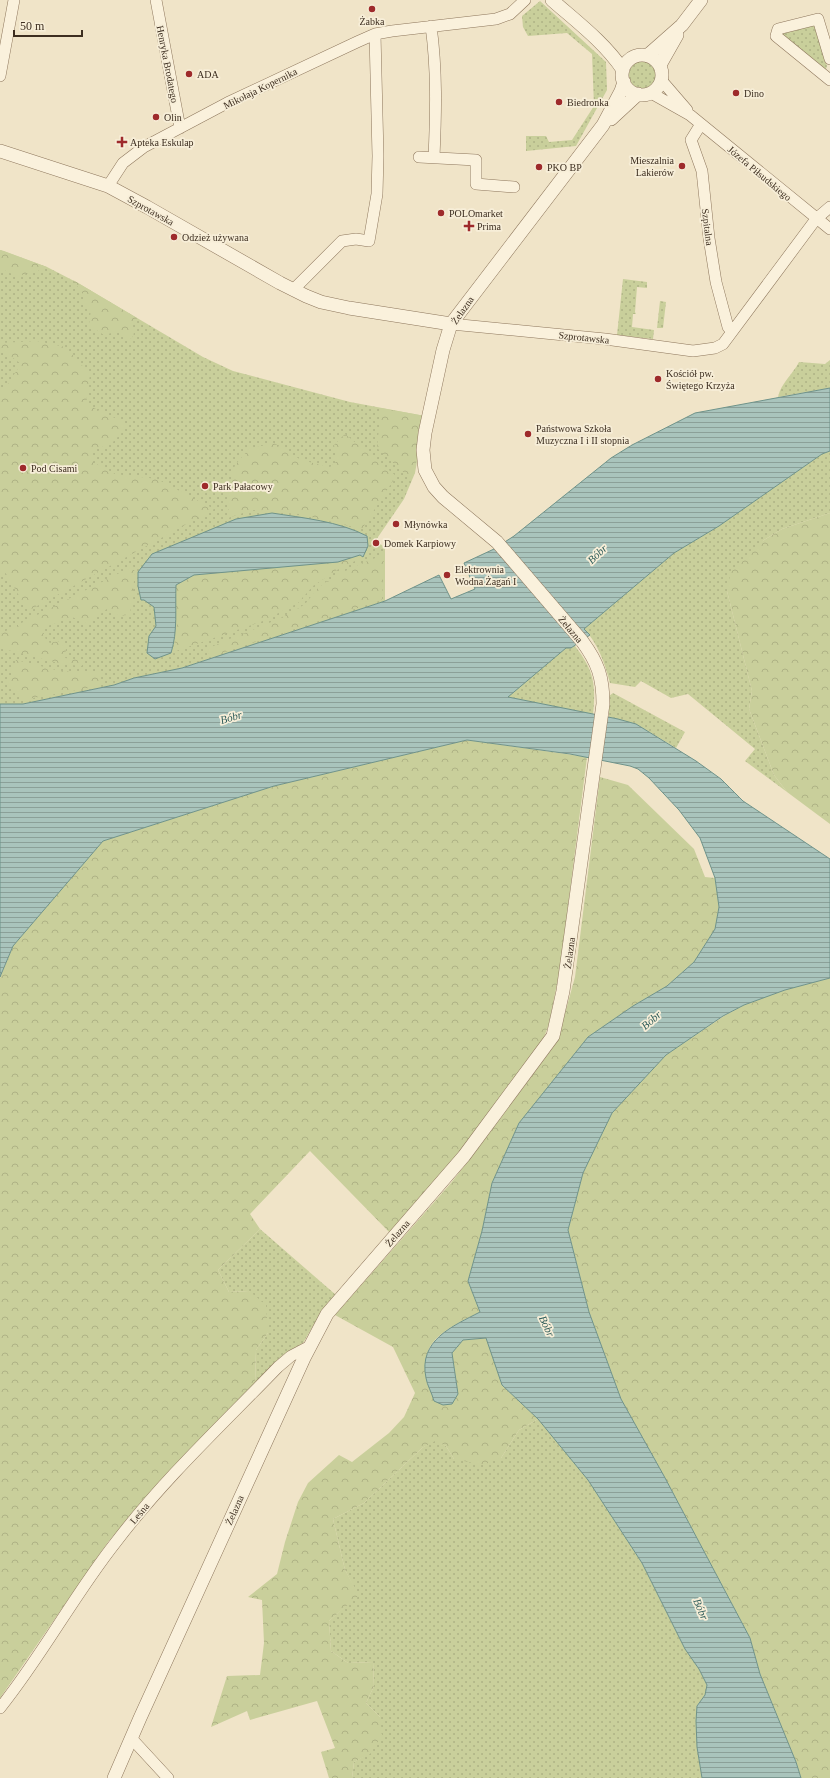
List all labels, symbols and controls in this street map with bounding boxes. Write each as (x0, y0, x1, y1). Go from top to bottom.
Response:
marker: Żabka (367, 4, 377, 14)
scale bar (14, 12, 82, 38)
place label: Żabka (360, 16, 385, 27)
text: 50 m (20, 19, 45, 33)
street label: Henryka Brodatego (155, 24, 180, 104)
street label: Mikołaja Kopernika (221, 66, 299, 111)
marker: ADA (184, 69, 194, 79)
place label: ADA (197, 69, 219, 80)
marker: Dino (731, 88, 741, 98)
place label: Dino (744, 88, 764, 99)
marker: Biedronka (554, 97, 564, 107)
place label: Biedronka (567, 97, 609, 108)
marker: Olin (151, 112, 161, 122)
place label: Olin (164, 112, 182, 123)
marker: Apteka Eskulap (117, 137, 127, 147)
place label: Apteka Eskulap (130, 137, 194, 148)
street label: Józefa Piłsudskiego (726, 144, 794, 203)
place label: Mieszalnia Lakierów (630, 155, 675, 178)
marker: Mieszalnia Lakierów (677, 161, 687, 171)
marker: PKO BP (534, 162, 544, 172)
place label: PKO BP (547, 162, 582, 173)
street label: Szprotawska (126, 193, 176, 228)
marker: POLOmarket (436, 208, 446, 218)
place label: POLOmarket (449, 208, 503, 219)
street label: Szpitalna (700, 208, 715, 247)
marker: Prima (464, 221, 474, 231)
place label: Prima (477, 221, 501, 232)
marker: Odzież używana (169, 232, 179, 242)
place label: Odzież używana (182, 232, 249, 243)
street label: Żelazna (449, 294, 476, 326)
street label: Szprotawska (558, 329, 610, 346)
place label: Kościół pw. Świętego Krzyża (666, 368, 735, 391)
marker: Kościół pw. Świętego Krzyża (653, 374, 663, 384)
place label: Państwowa Szkoła Muzyczna I i II stopnia (536, 423, 630, 446)
marker: Państwowa Szkoła Muzyczna I i II stopnia (523, 429, 533, 439)
marker: Pod Cisami (18, 463, 28, 473)
place label: Pod Cisami (31, 463, 78, 474)
marker: Park Pałacowy (200, 481, 210, 491)
place label: Park Pałacowy (213, 481, 273, 492)
marker: Młynówka (391, 519, 401, 529)
place label: Młynówka (404, 519, 448, 530)
marker: Domek Karpiowy (371, 538, 381, 548)
place label: Domek Karpiowy (384, 538, 456, 549)
water label: Bóbr (585, 542, 610, 566)
place label: Elektrownia Wodna Żagań I (455, 564, 516, 587)
marker: Elektrownia Wodna Żagań I (442, 570, 452, 580)
street label: Żelazna (556, 614, 585, 645)
water label: Bóbr (219, 708, 244, 726)
street label: Żelazna (562, 936, 577, 970)
water label: Bóbr (639, 1008, 664, 1032)
street label: Żelazna (383, 1217, 412, 1249)
water label: Bóbr (537, 1313, 557, 1339)
street label: Żelazna (223, 1493, 246, 1527)
street label: Leśna (127, 1500, 152, 1526)
water label: Bóbr (691, 1597, 711, 1622)

